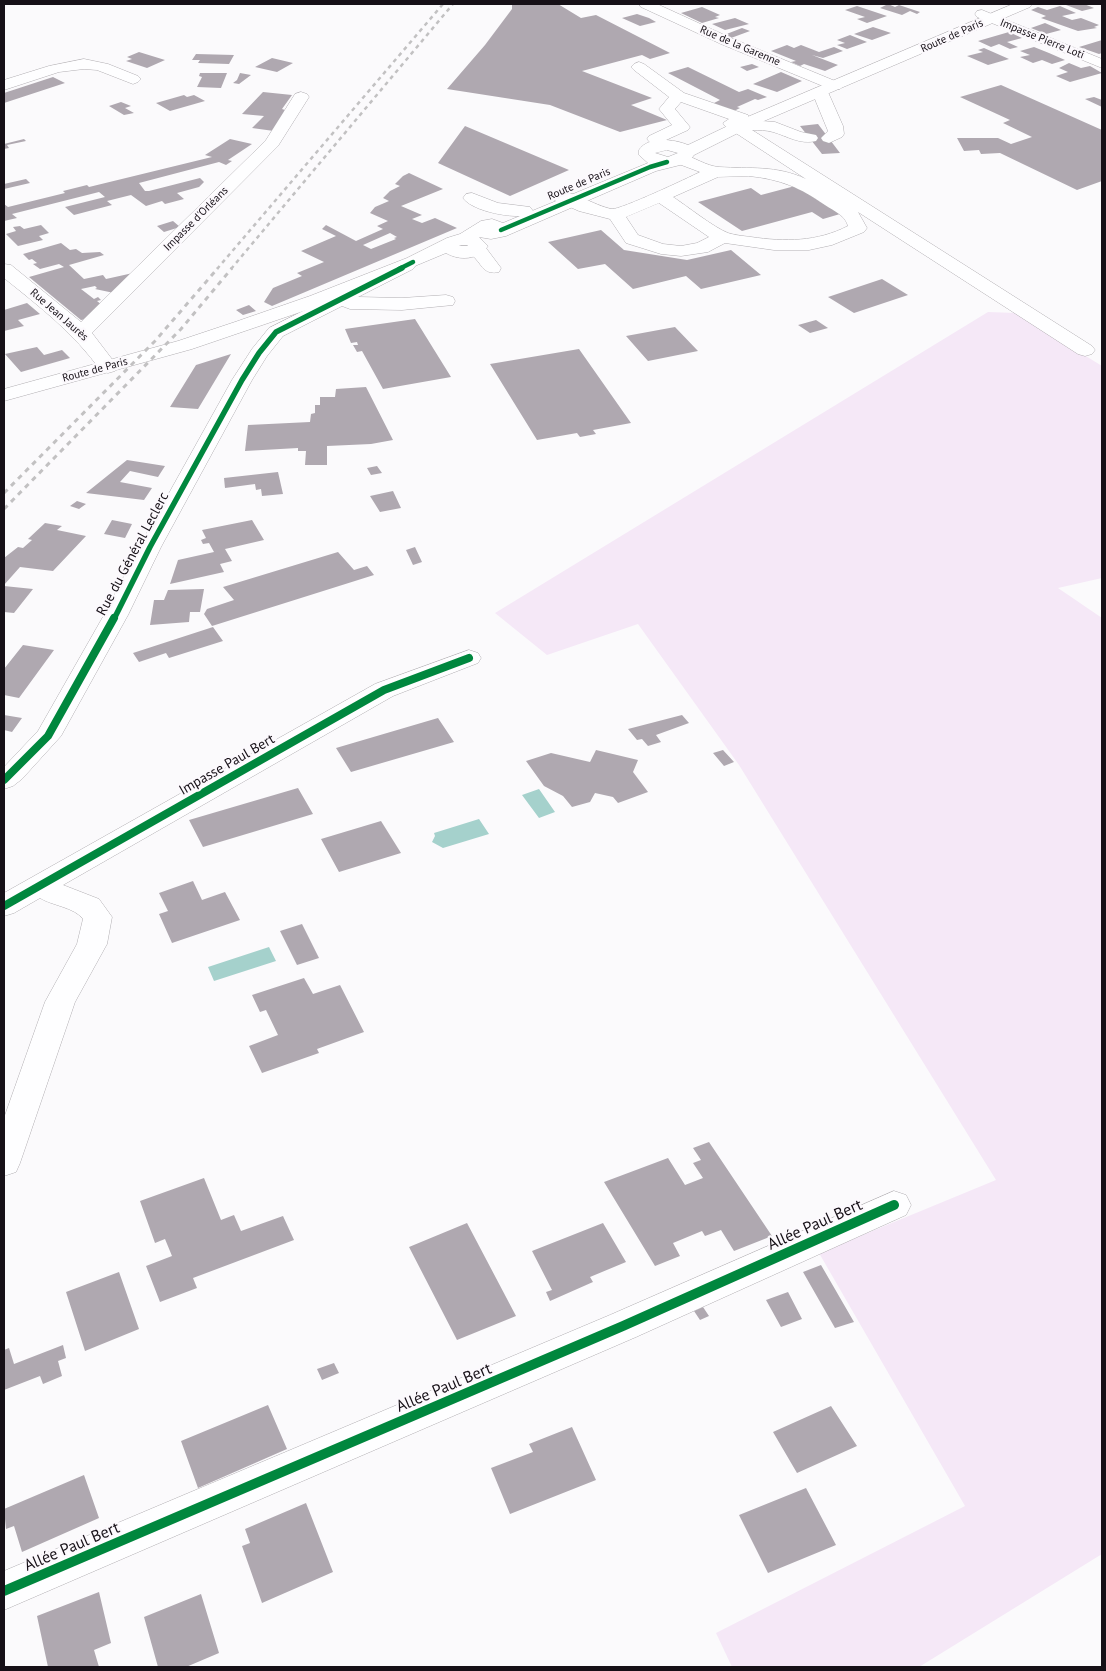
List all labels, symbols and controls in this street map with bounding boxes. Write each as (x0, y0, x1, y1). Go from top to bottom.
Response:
street label: Route de Paris (919, 16, 985, 56)
street label: Impasse Pierre Loti (998, 16, 1086, 62)
street label: Rue de la Garenne (698, 23, 782, 69)
street label: Route de Paris (546, 165, 612, 203)
street label: Impasse d'Orléans (161, 184, 231, 254)
street label: Rue Jean Jaurès (27, 286, 91, 344)
street label: Route de Paris (61, 355, 129, 385)
street label: Rue du Général Leclerc (93, 489, 173, 619)
street label: Impasse Paul Bert (176, 731, 278, 799)
street label: Allée Paul Bert (765, 1196, 865, 1254)
street label: Allée Paul Bert (393, 1359, 495, 1417)
street label: Allée Paul Bert (21, 1518, 123, 1576)

